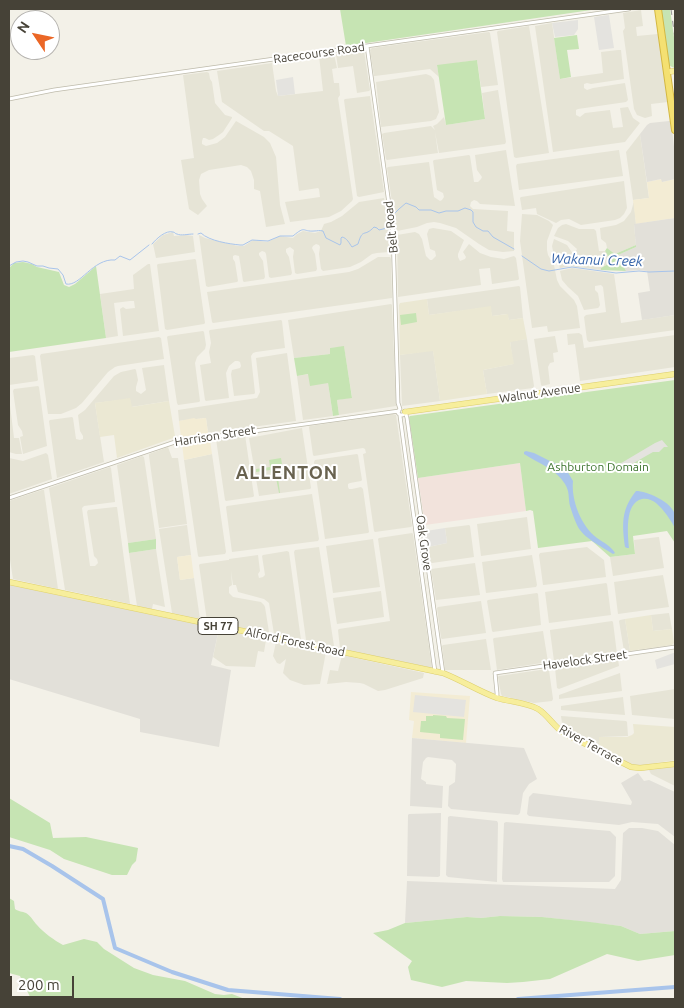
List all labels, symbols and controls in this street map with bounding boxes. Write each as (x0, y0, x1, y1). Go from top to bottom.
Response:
north arrow (10, 10, 60, 60)
text: N (14, 18, 33, 36)
street label: Racecourse Road (272, 39, 366, 67)
street label: Belt Road (381, 200, 401, 254)
water label: Wakanui Creek (551, 250, 643, 270)
street label: Walnut Avenue (499, 380, 581, 406)
street label: Harrison Street (173, 422, 257, 450)
park label: Ashburton Domain (547, 460, 649, 474)
district label: ALLENTON (235, 462, 339, 484)
street label: Oak Grove (413, 514, 435, 572)
road number: SH 77 (198, 618, 238, 634)
street label: Alford Forest Road (244, 624, 346, 660)
street label: Havelock Street (542, 647, 628, 673)
street label: River Terrace (557, 722, 625, 768)
scale bar (12, 966, 76, 998)
text: 200 m (18, 976, 60, 993)

